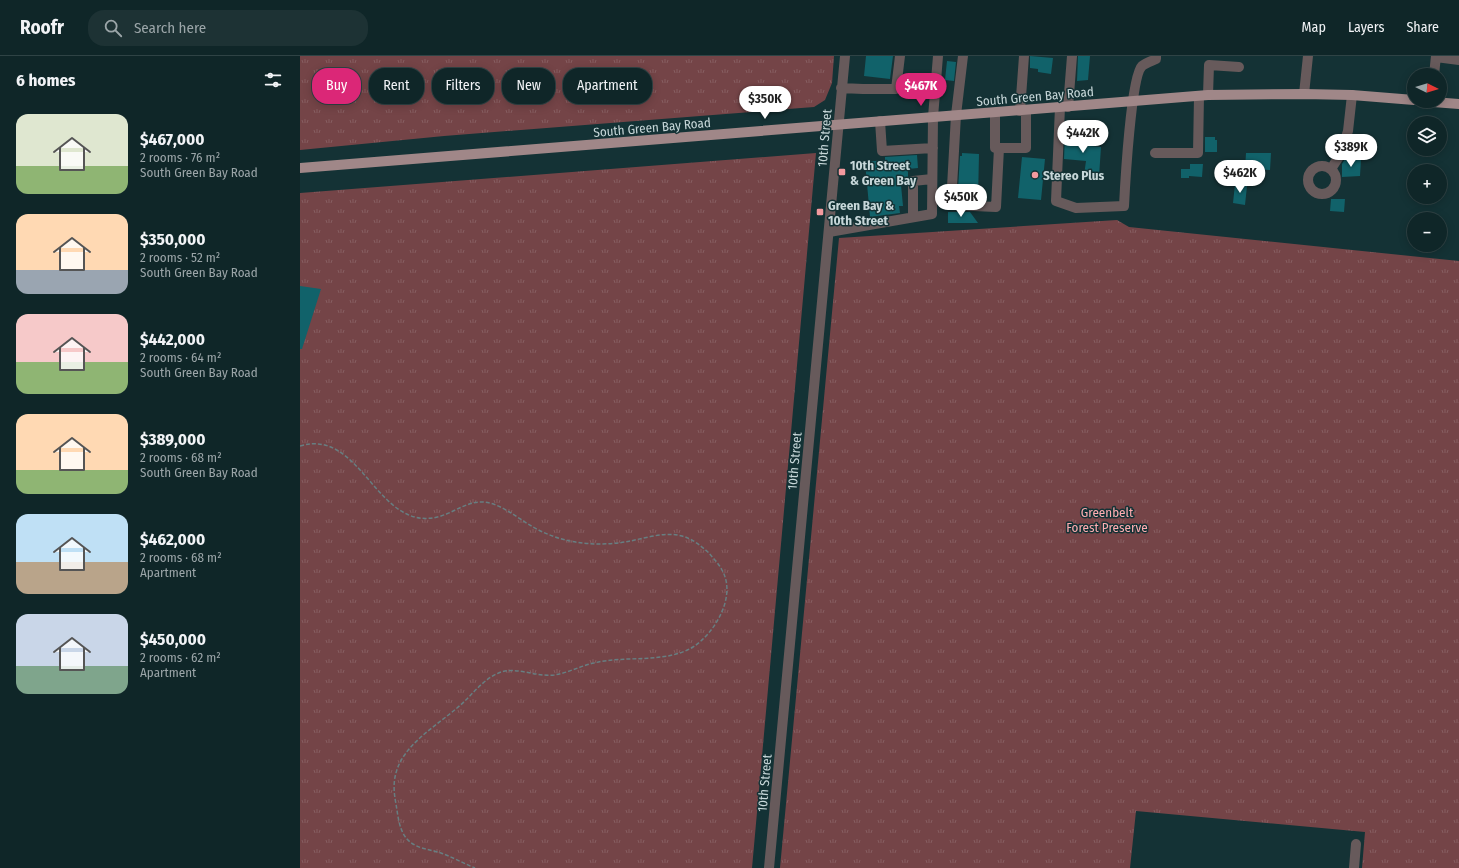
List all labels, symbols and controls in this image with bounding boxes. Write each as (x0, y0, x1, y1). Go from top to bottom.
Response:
search box (88, 10, 368, 46)
text: Roofr (20, 16, 64, 39)
icon: search (102, 17, 124, 39)
text: Search here (134, 19, 206, 37)
text: Map (1302, 19, 1326, 36)
text: Layers (1348, 19, 1384, 36)
text: Share (1406, 19, 1439, 36)
chip: Buy (312, 68, 361, 104)
chip: Rent (369, 68, 424, 104)
chip: Filters (432, 68, 494, 104)
chip: New (502, 68, 555, 104)
chip: Apartment (563, 68, 652, 104)
north arrow (1407, 68, 1447, 108)
map controls (1407, 68, 1447, 252)
icon: filters (262, 69, 284, 91)
text: 6 homes (16, 70, 75, 91)
pin: $467K (893, 73, 949, 107)
text: $467K (905, 78, 937, 93)
street label: South Green Bay Road (976, 84, 1094, 109)
pin: $350K (737, 86, 793, 120)
text: $350K (748, 91, 782, 106)
street label: 10th Street (815, 108, 835, 168)
street label: South Green Bay Road (593, 115, 711, 140)
button: layers (1407, 116, 1447, 156)
pin: $442K (1055, 120, 1111, 154)
text: $442K (1066, 125, 1100, 140)
text: $467,000 (140, 129, 204, 150)
icon: home (48, 130, 96, 178)
pin: $389K (1323, 134, 1379, 168)
text: $389K (1334, 139, 1368, 154)
text: 2 rooms · 76 m² (140, 150, 220, 165)
place label: 10th Street & Green Bay (850, 158, 917, 188)
pin: $462K (1212, 160, 1268, 194)
button: + (1407, 164, 1447, 204)
text: South Green Bay Road (140, 165, 258, 180)
text: $462K (1223, 165, 1257, 180)
marker: 10th Street & Green Bay (837, 167, 847, 177)
place label: Stereo Plus (1043, 168, 1105, 183)
marker: Stereo Plus (1030, 170, 1040, 180)
pin: $450K (933, 184, 989, 218)
text: $450K (944, 189, 978, 204)
place label: Green Bay & 10th Street (828, 198, 894, 228)
marker: Green Bay & 10th Street (815, 207, 825, 217)
button: − (1407, 212, 1447, 252)
text: $350,000 (140, 229, 206, 250)
icon: home (48, 230, 96, 278)
text: 2 rooms · 52 m² (140, 250, 220, 265)
text: South Green Bay Road (140, 265, 258, 280)
text: $442,000 (140, 329, 205, 350)
icon: home (48, 330, 96, 378)
text: 2 rooms · 64 m² (140, 350, 221, 365)
text: South Green Bay Road (140, 365, 258, 380)
text: $389,000 (140, 429, 206, 450)
icon: home (48, 430, 96, 478)
street label: 10th Street (785, 431, 805, 491)
text: 2 rooms · 68 m² (140, 450, 222, 465)
text: South Green Bay Road (140, 465, 258, 480)
park label: Greenbelt Forest Preserve (1066, 505, 1148, 535)
text: $462,000 (140, 529, 205, 550)
icon: home (48, 530, 96, 578)
text: 2 rooms · 68 m² (140, 550, 222, 565)
text: Apartment (140, 565, 196, 580)
text: $450,000 (140, 629, 206, 650)
icon: home (48, 630, 96, 678)
text: 2 rooms · 62 m² (140, 650, 221, 665)
text: Apartment (140, 665, 196, 680)
street label: 10th Street (755, 753, 775, 813)

